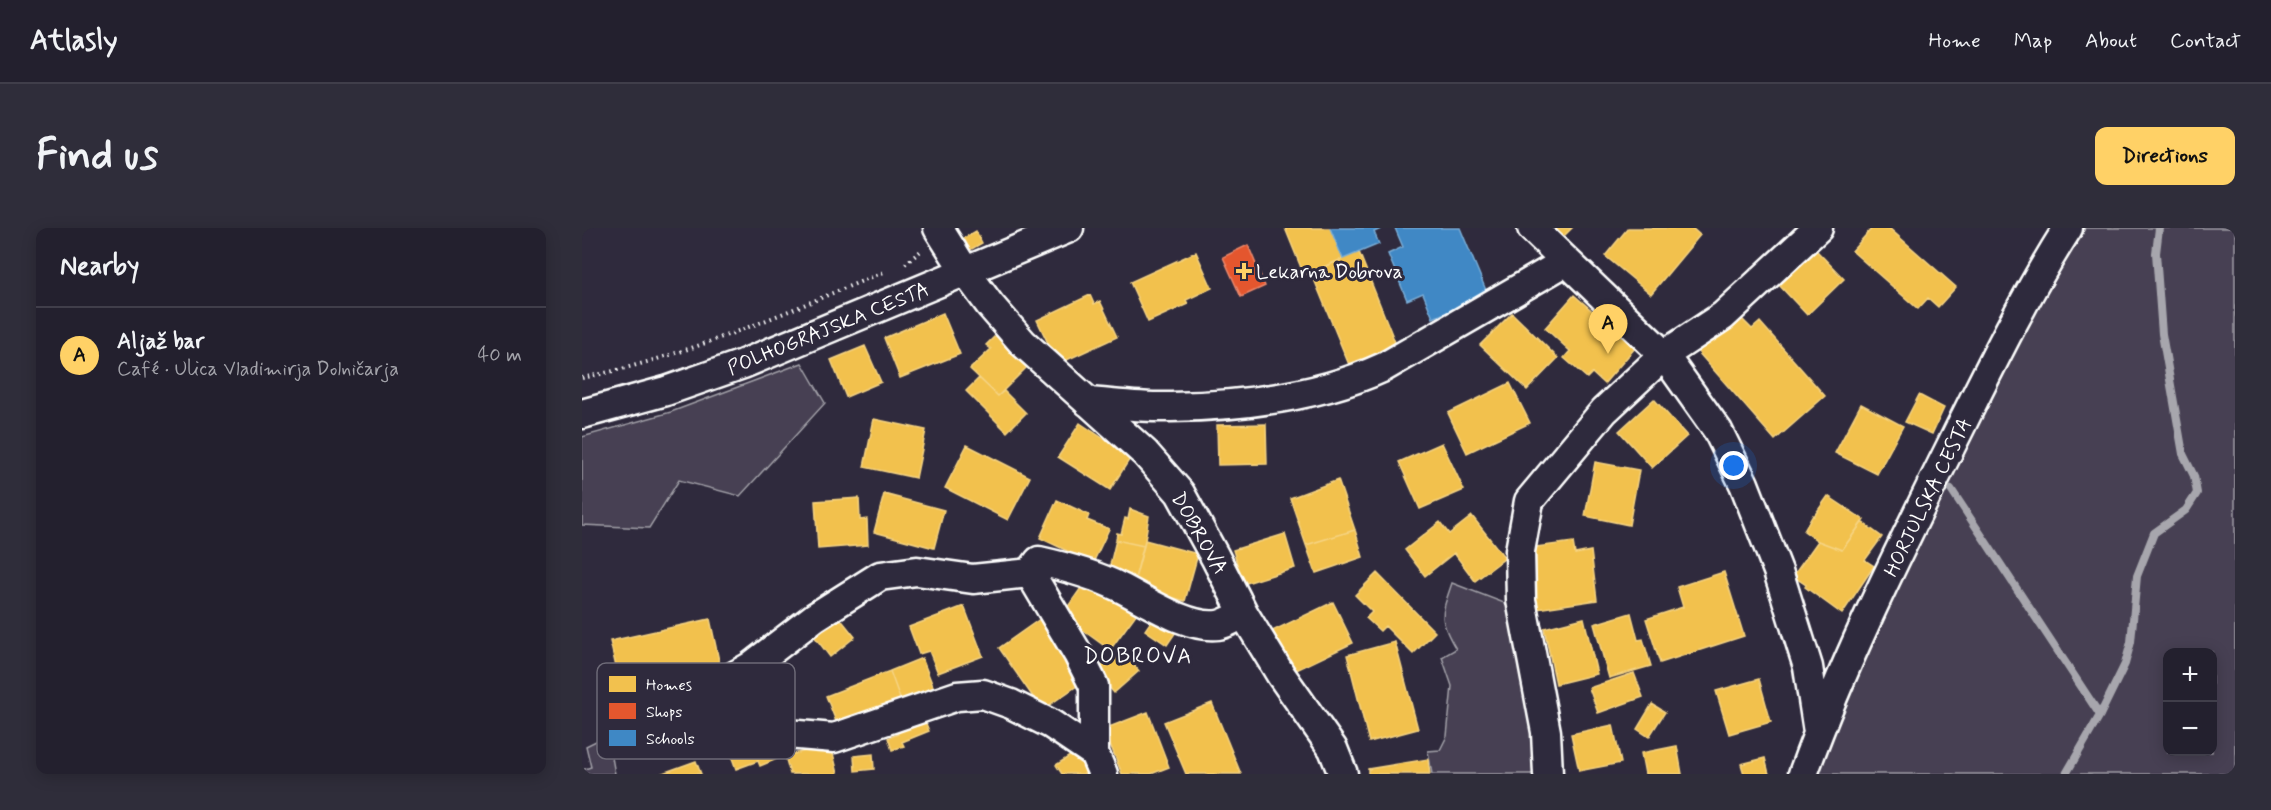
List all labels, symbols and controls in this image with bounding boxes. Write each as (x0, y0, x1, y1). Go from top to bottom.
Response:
text: Atlasly (30, 23, 118, 60)
text: Home (1929, 27, 1981, 55)
text: Map (2014, 27, 2052, 55)
text: About (2085, 27, 2137, 55)
text: Contact (2170, 27, 2241, 55)
button: Directions (2095, 127, 2235, 185)
text: Find us (36, 129, 158, 184)
text: Nearby (60, 250, 139, 284)
place label: Lekarna Dobrova (1256, 259, 1403, 286)
marker: Lekarna Dobrova (1237, 264, 1251, 278)
street label: POLHOGRAJSKA CESTA (724, 276, 934, 382)
pin: A (1588, 304, 1628, 354)
text: Aljaž bar (117, 328, 204, 356)
text: A (73, 342, 86, 369)
text: 40 m (478, 342, 522, 369)
text: Café · Ulica Vladimirja Dolničarja (117, 356, 399, 383)
street label: HORJULSKA CESTA (1878, 414, 1979, 582)
your location (1719, 451, 1748, 480)
street label: DOBROVA (1164, 487, 1233, 580)
district label: DOBROVA (1083, 643, 1193, 671)
map controls (2163, 648, 2217, 756)
button: + (2163, 648, 2217, 702)
legend (597, 663, 795, 759)
text: Homes (646, 675, 692, 696)
text: Shops (646, 702, 683, 723)
button: − (2163, 702, 2217, 756)
text: Schools (646, 729, 695, 750)

